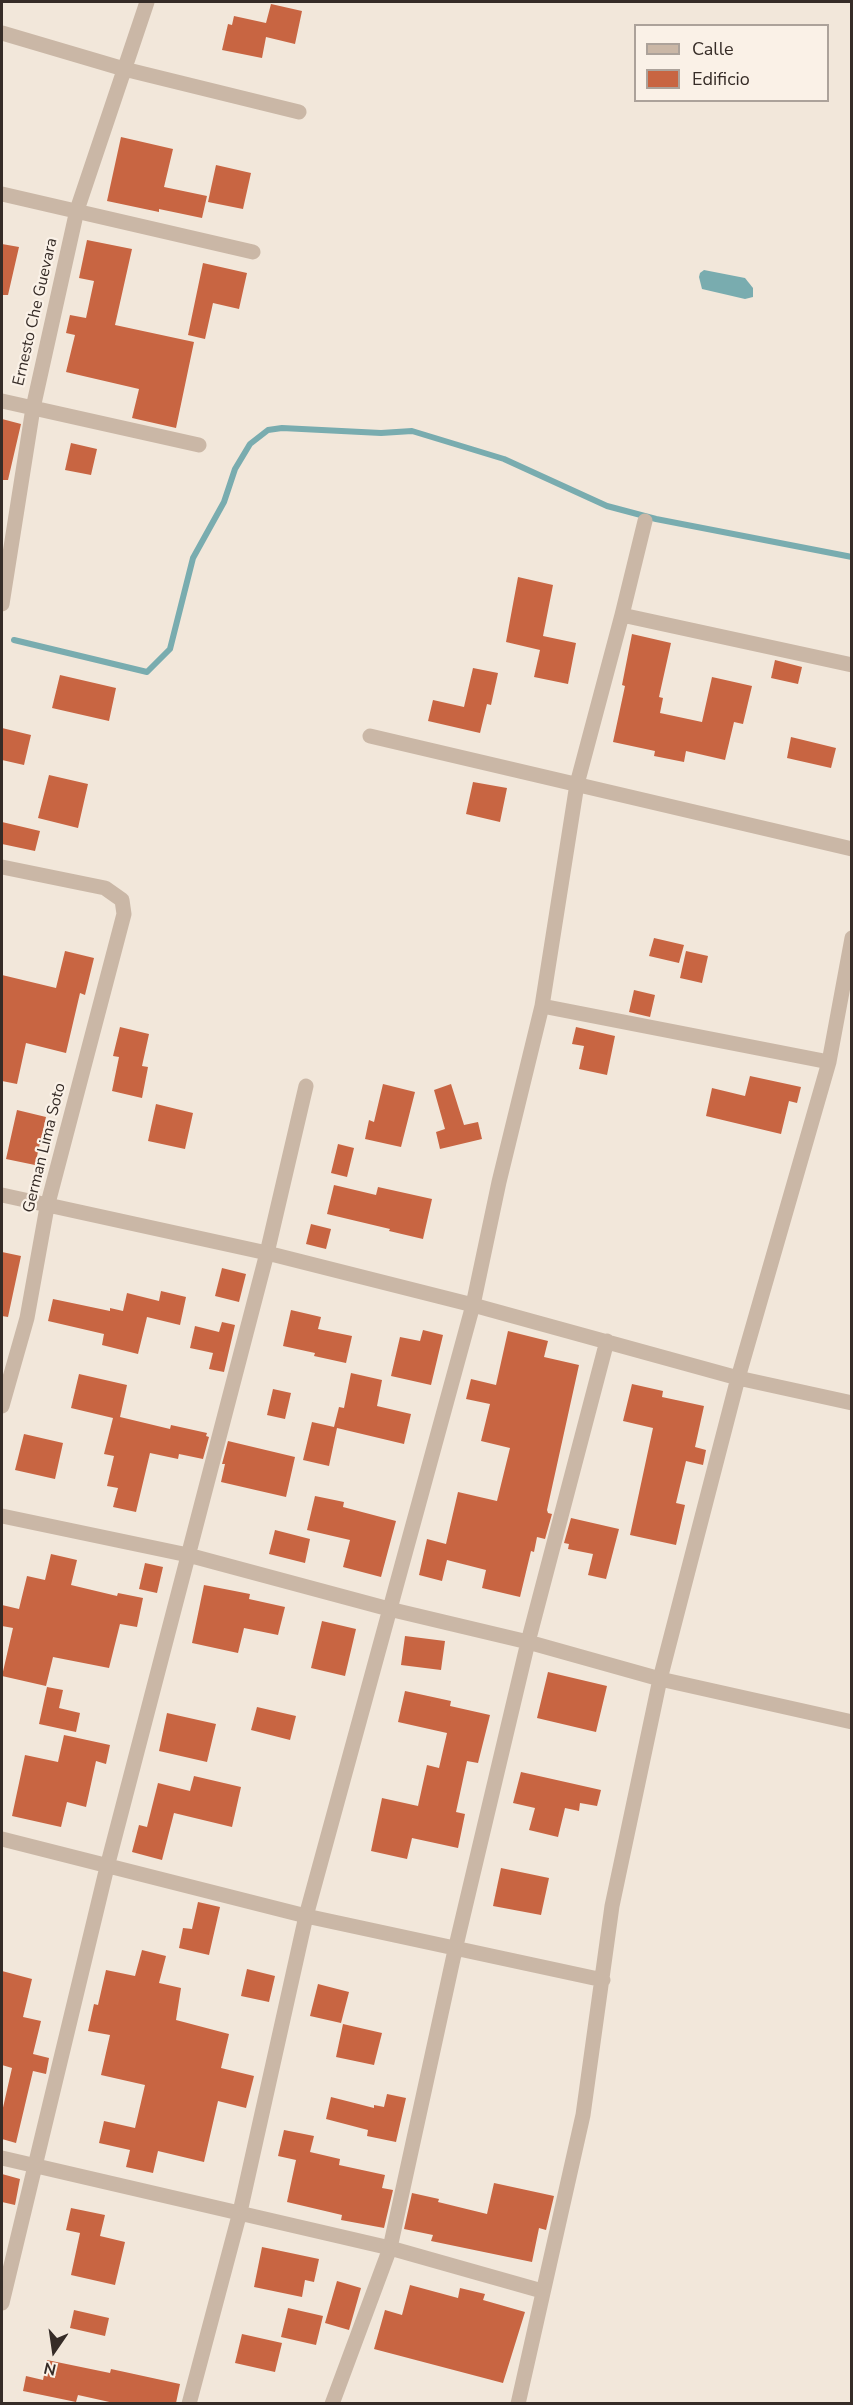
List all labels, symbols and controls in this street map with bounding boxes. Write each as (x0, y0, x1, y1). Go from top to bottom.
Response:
legend (634, 24, 829, 102)
text: Calle (692, 37, 734, 61)
text: Edificio (692, 67, 750, 91)
street label: Ernesto Che Guevara (10, 236, 62, 388)
street label: German Lima Soto (20, 1081, 70, 1215)
north arrow (24, 2321, 84, 2381)
text: N (42, 2356, 58, 2381)

